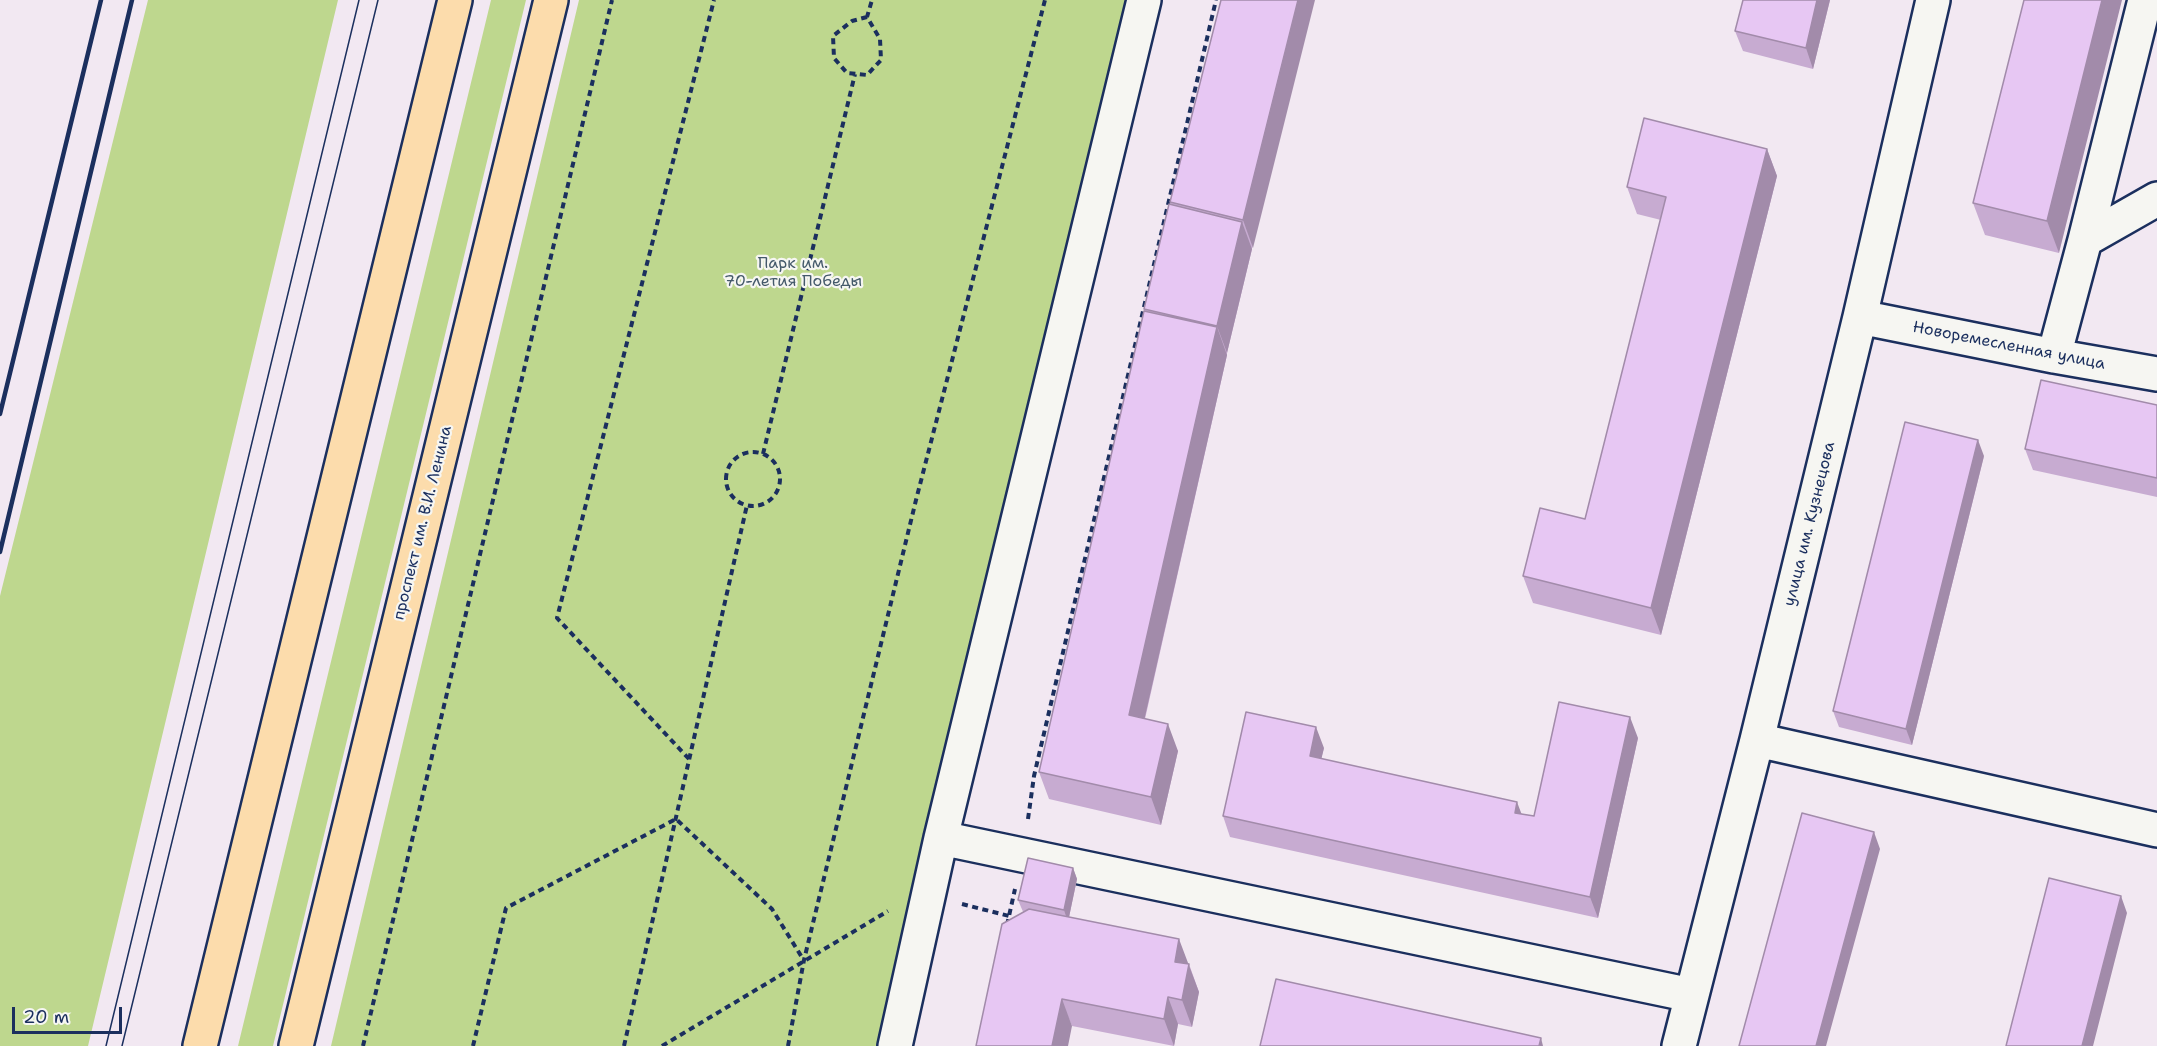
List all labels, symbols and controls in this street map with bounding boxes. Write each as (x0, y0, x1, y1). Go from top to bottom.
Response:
park label: Парк им. 70-летия Победы (724, 254, 862, 292)
street label: Новоремесленная улица (1911, 318, 2107, 374)
street label: проспект им. В.И. Ленина (390, 424, 456, 622)
street label: улица им. Кузнецова (1780, 440, 1840, 608)
scale bar (15, 995, 124, 1033)
text: 20 m (23, 1005, 69, 1029)

